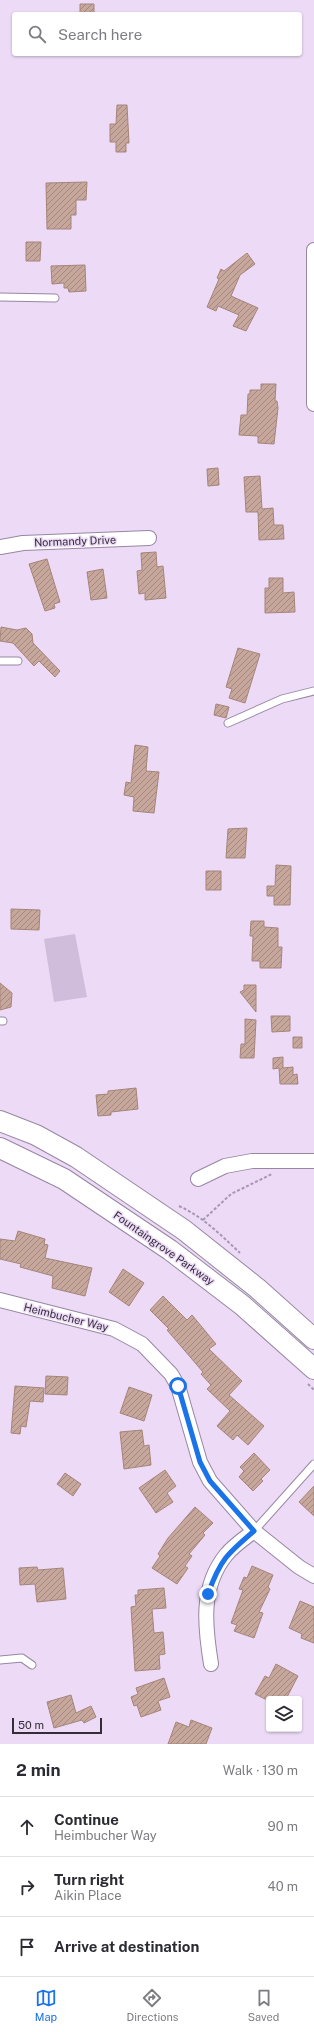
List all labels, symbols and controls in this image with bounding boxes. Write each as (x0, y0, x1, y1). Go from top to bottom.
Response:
search box (12, 12, 302, 56)
icon: search (26, 23, 48, 45)
text: Search here (58, 26, 142, 43)
street label: Normandy Drive (34, 534, 116, 548)
street label: Fountaingrove Parkway (111, 1209, 217, 1287)
street label: Heimbucher Way (22, 1301, 110, 1333)
route start (169, 1377, 187, 1395)
route end (199, 1585, 217, 1603)
map controls (266, 1696, 302, 1732)
button: layers (266, 1696, 302, 1732)
scale bar (12, 1716, 102, 1735)
text: 50 m (18, 1719, 44, 1731)
text: 2 min (16, 1760, 61, 1780)
text: Walk · 130 m (223, 1763, 298, 1778)
text: Continue (54, 1811, 119, 1828)
icon: ahead (16, 1816, 38, 1838)
text: 90 m (268, 1819, 298, 1834)
text: Heimbucher Way (54, 1828, 157, 1843)
text: Turn right (54, 1871, 124, 1888)
icon: right (16, 1876, 38, 1898)
text: 40 m (267, 1879, 298, 1894)
text: Aikin Place (54, 1888, 122, 1903)
icon: arrive (16, 1936, 38, 1958)
text: Arrive at destination (54, 1938, 199, 1955)
tab: Map (35, 1987, 57, 2023)
tab: Directions (127, 1987, 178, 2023)
tab: Saved (248, 1987, 279, 2023)

